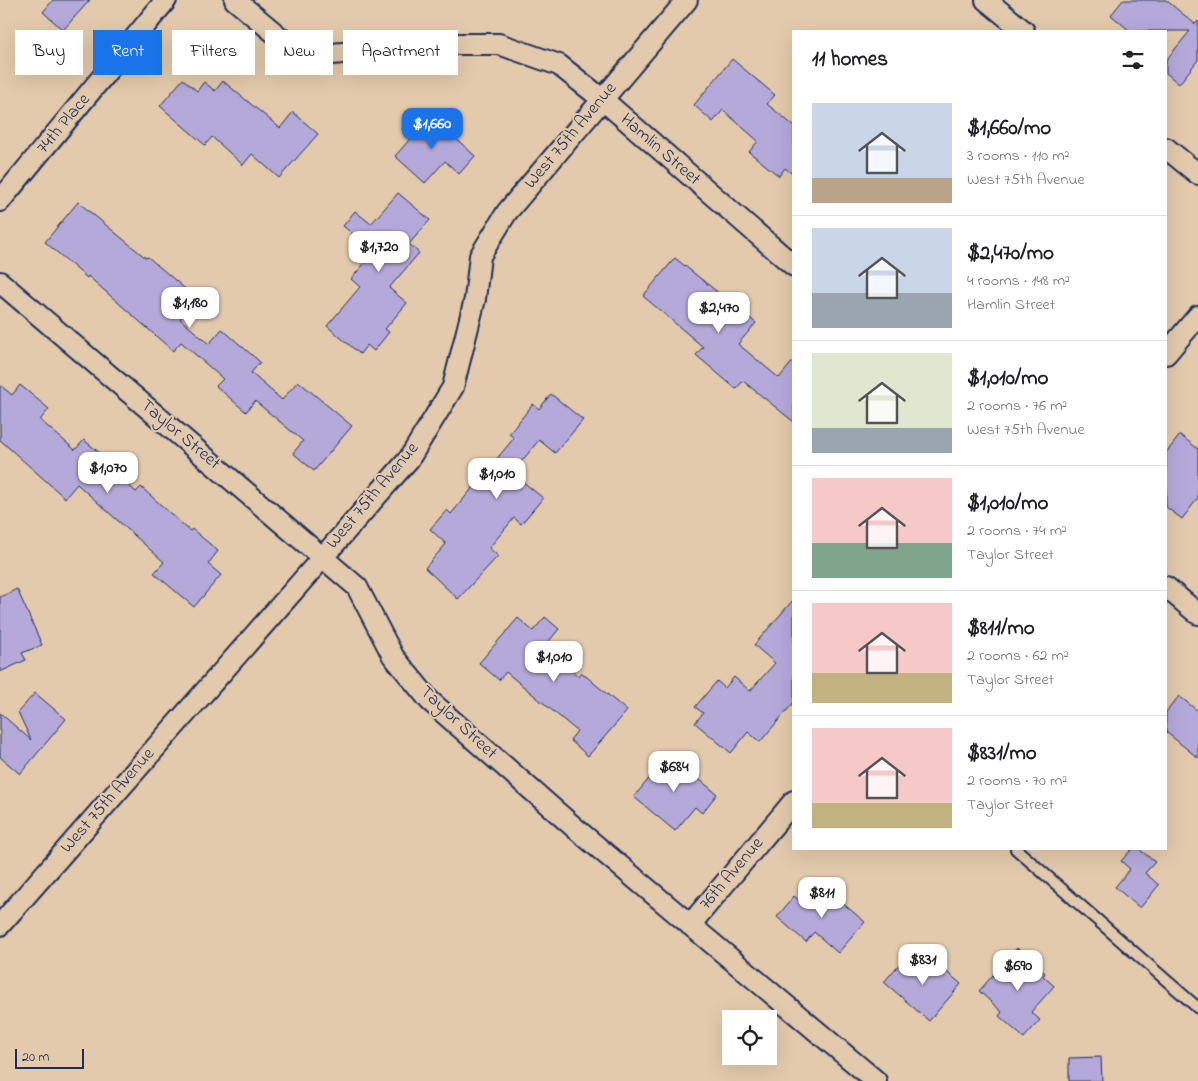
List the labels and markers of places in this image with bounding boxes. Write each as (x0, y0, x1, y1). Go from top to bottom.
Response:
pin: $1,660 (391, 108, 473, 150)
pin: $1,720 (338, 230, 420, 273)
pin: $1,180 (149, 286, 231, 329)
pin: $2,470 (678, 292, 760, 334)
pin: $1,070 (67, 452, 149, 494)
pin: $1,010 (456, 458, 538, 500)
pin: $1,010 (513, 640, 595, 683)
pin: $684 (644, 750, 704, 793)
pin: $811 (792, 876, 852, 919)
pin: $831 (893, 944, 953, 986)
pin: $690 (988, 950, 1048, 992)

